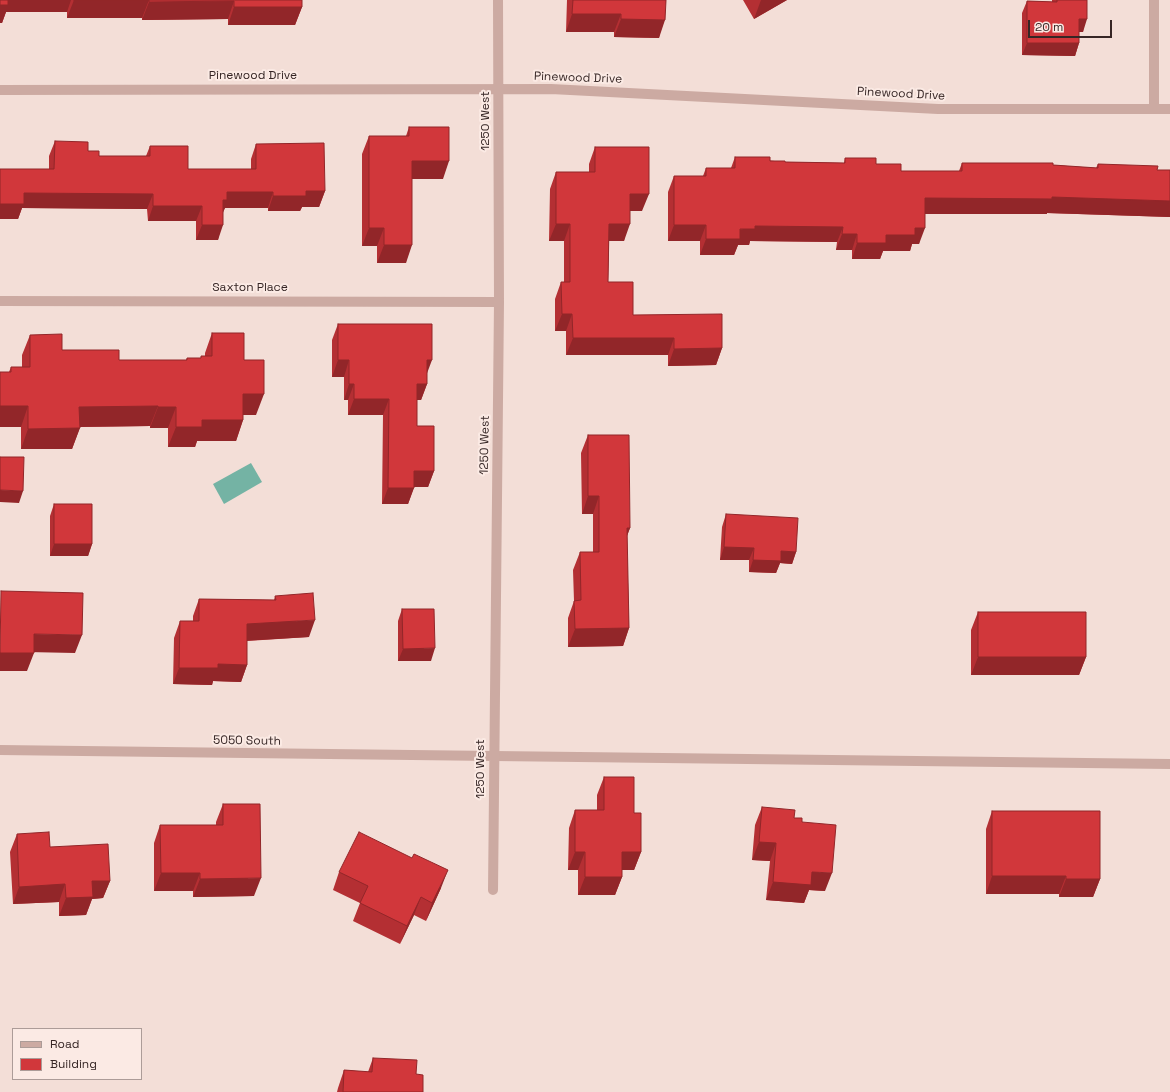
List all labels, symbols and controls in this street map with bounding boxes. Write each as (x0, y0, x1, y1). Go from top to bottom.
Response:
scale bar (1030, 12, 1114, 38)
text: 20 m (1035, 19, 1063, 35)
street label: Pinewood Drive (209, 69, 297, 83)
street label: Pinewood Drive (534, 69, 622, 87)
street label: Pinewood Drive (856, 84, 946, 104)
street label: 1250 West (479, 91, 493, 151)
street label: Saxton Place (212, 281, 288, 295)
street label: 1250 West (477, 415, 493, 475)
street label: 5050 South (213, 733, 281, 749)
street label: 1250 West (474, 739, 488, 799)
legend (12, 1028, 142, 1080)
text: Road (50, 1036, 79, 1052)
text: Building (50, 1056, 97, 1072)

